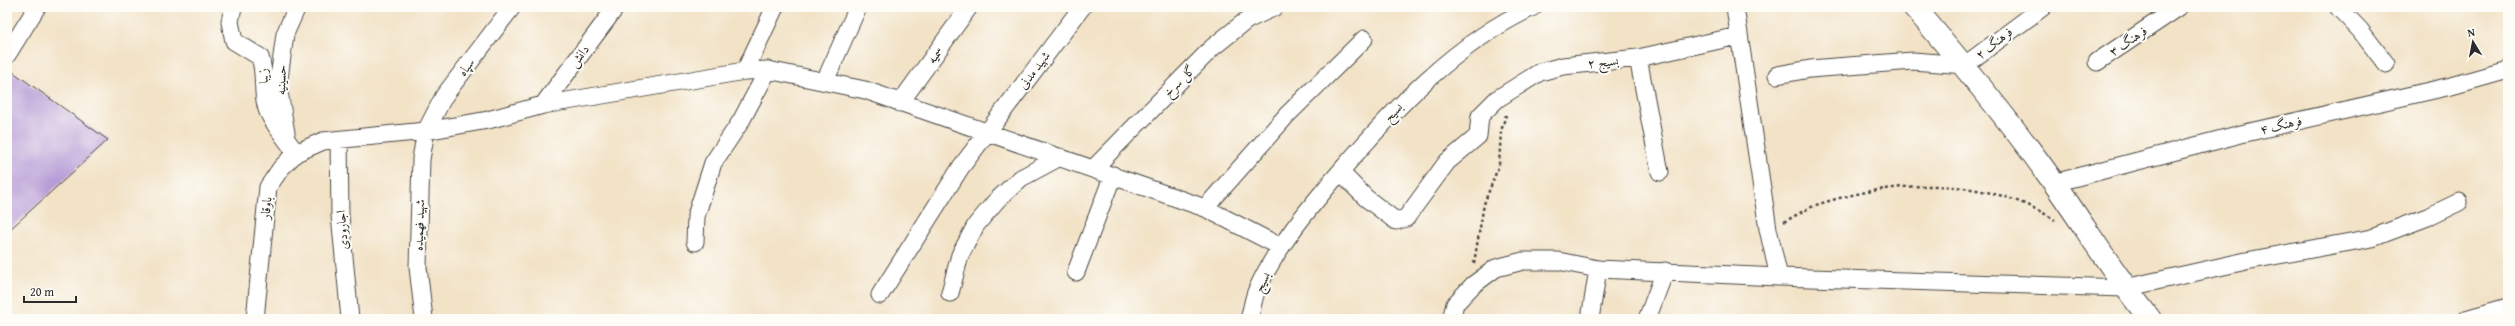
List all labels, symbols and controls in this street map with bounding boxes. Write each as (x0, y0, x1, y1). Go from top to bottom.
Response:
street label: فرهنگ ۳ (2105, 21, 2151, 61)
street label: فرهنگ ۲ (1971, 22, 2017, 64)
north arrow (2453, 22, 2493, 62)
text: N (2466, 24, 2477, 41)
street label: دانش (564, 41, 594, 71)
street label: سمیه (922, 42, 948, 68)
street label: شهید مدنی (1013, 47, 1055, 93)
street label: بسیج ۲ (1586, 51, 1620, 75)
street label: سپاه (453, 54, 479, 80)
street label: گل سرخ (1159, 61, 1201, 103)
street label: حسینیه (271, 65, 291, 95)
street label: زیبا (253, 68, 273, 84)
street label: بسیح (1379, 98, 1409, 127)
street label: فرهنگ ۴ (2258, 111, 2304, 139)
street label: باوقار (255, 196, 277, 222)
street label: شهید فهمیده (409, 199, 429, 251)
street label: اجارودی (331, 209, 353, 251)
street label: بسیج (1249, 268, 1277, 296)
scale bar (24, 278, 76, 304)
text: 20 m (30, 283, 54, 300)

